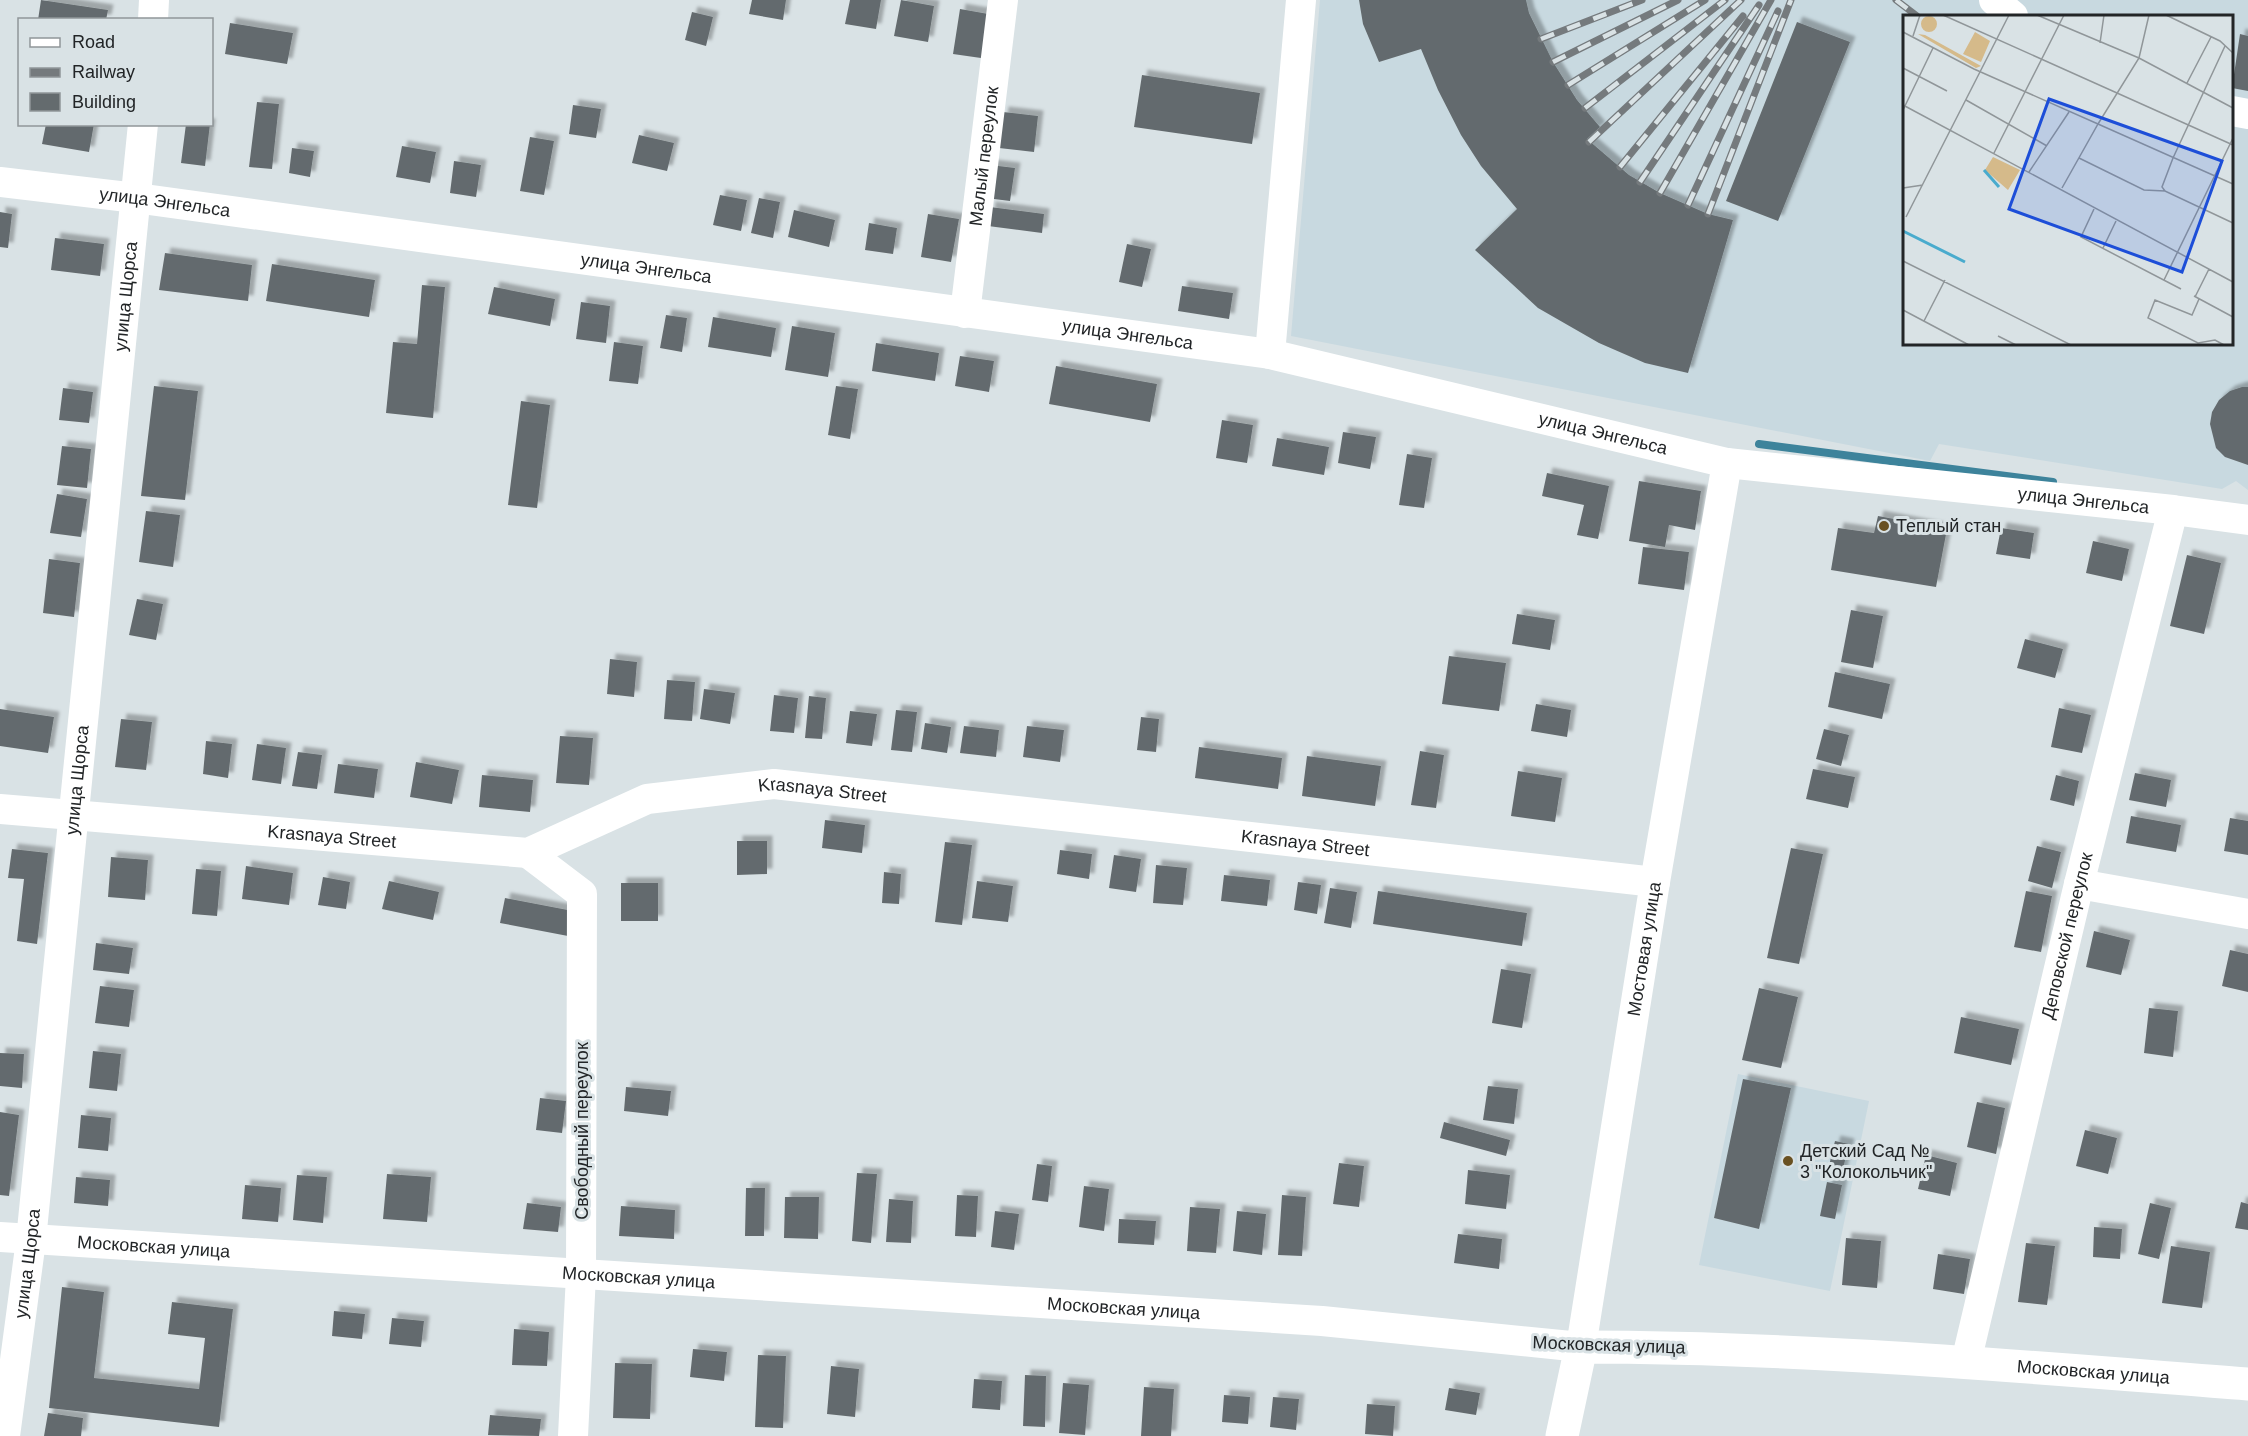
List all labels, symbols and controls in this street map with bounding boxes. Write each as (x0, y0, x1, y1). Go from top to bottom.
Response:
inset map (1903, 15, 2233, 345)
legend (18, 18, 213, 126)
text: Road (72, 32, 115, 52)
text: Railway (72, 62, 135, 82)
street label: Малый переулок (966, 85, 1002, 227)
text: Building (72, 92, 136, 112)
street label: улица Энгельса (98, 184, 232, 221)
street label: улица Щорса (110, 240, 141, 352)
street label: улица Энгельса (580, 249, 714, 287)
street label: улица Энгельса (1061, 316, 1195, 353)
street label: улица Энгельса (1537, 408, 1670, 459)
street label: улица Энгельса (2017, 484, 2151, 518)
place label: Теплый стан (1896, 516, 2001, 536)
marker: Теплый стан (1877, 519, 1891, 533)
street label: улица Щорса (62, 723, 93, 836)
street label: Krasnaya Street (757, 774, 888, 806)
street label: Krasnaya Street (267, 821, 397, 852)
street label: Krasnaya Street (1240, 826, 1371, 860)
street label: Деповской переулок (2037, 850, 2097, 1021)
street label: Мостовая улица (1624, 879, 1665, 1018)
street label: Свободный переулок (572, 1042, 592, 1220)
place label: Детский Сад № 3 "Колокольчик" (1800, 1141, 1932, 1182)
marker: Детский Сад № 3 "Колокольчик" (1781, 1154, 1795, 1168)
street label: улица Щорса (11, 1207, 44, 1320)
street label: Московская улица (77, 1232, 232, 1262)
street label: Московская улица (562, 1263, 717, 1292)
street label: Московская улица (1047, 1294, 1202, 1323)
street label: Московская улица (1532, 1332, 1687, 1358)
street label: Московская улица (2016, 1356, 2171, 1388)

